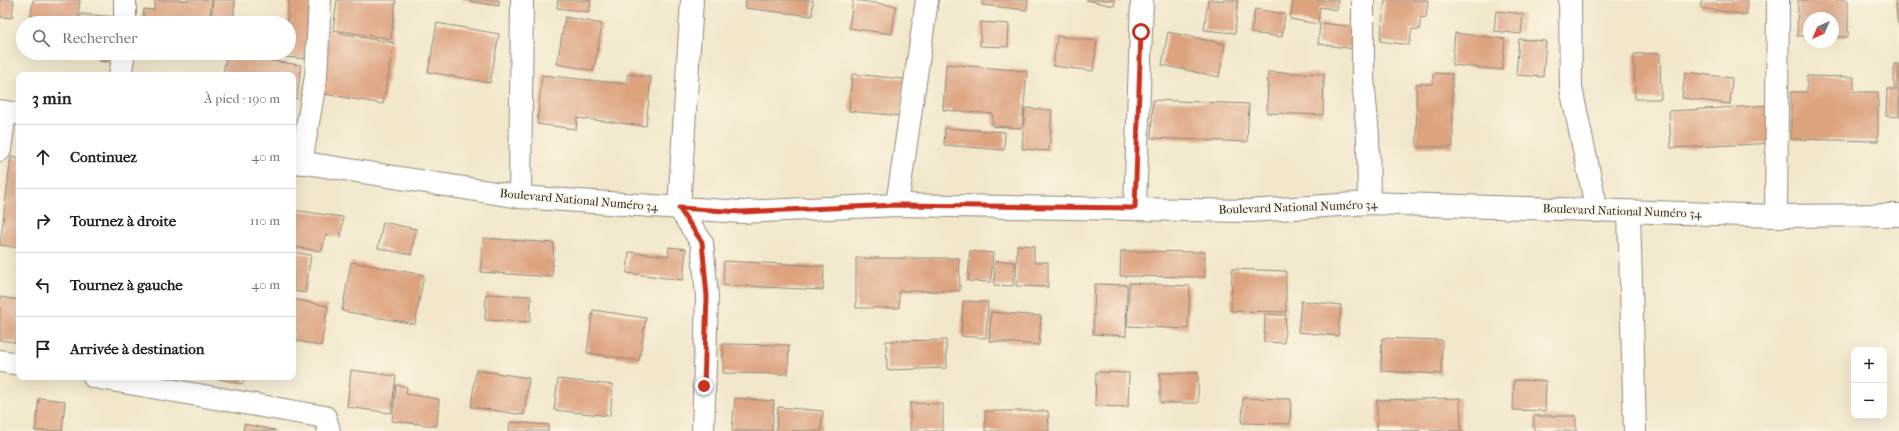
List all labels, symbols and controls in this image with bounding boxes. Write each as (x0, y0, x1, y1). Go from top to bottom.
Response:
north arrow (1803, 12, 1839, 48)
search box (16, 16, 296, 60)
route start (1132, 23, 1150, 41)
icon: search (30, 27, 52, 49)
text: Rechercher (62, 29, 137, 47)
text: 3 min (32, 88, 72, 108)
text: À pied · 190 m (204, 91, 280, 106)
icon: ahead (32, 146, 54, 168)
text: Continuez (70, 148, 137, 166)
text: 40 m (252, 149, 280, 164)
street label: Boulevard National Numéro 34 (499, 186, 660, 214)
street label: Boulevard National Numéro 34 (1218, 197, 1379, 217)
street label: Boulevard National Numéro 34 (1542, 201, 1703, 221)
icon: right (32, 210, 54, 232)
text: Tournez à droite (70, 212, 176, 230)
text: 110 m (250, 213, 280, 228)
icon: left (32, 274, 54, 296)
text: Tournez à gauche (70, 276, 183, 294)
text: 40 m (252, 277, 280, 292)
icon: arrive (32, 338, 54, 360)
text: Arrivée à destination (70, 340, 205, 358)
map controls (1851, 347, 1887, 419)
button: + (1851, 347, 1887, 383)
route end (695, 377, 713, 395)
button: − (1851, 383, 1887, 419)

